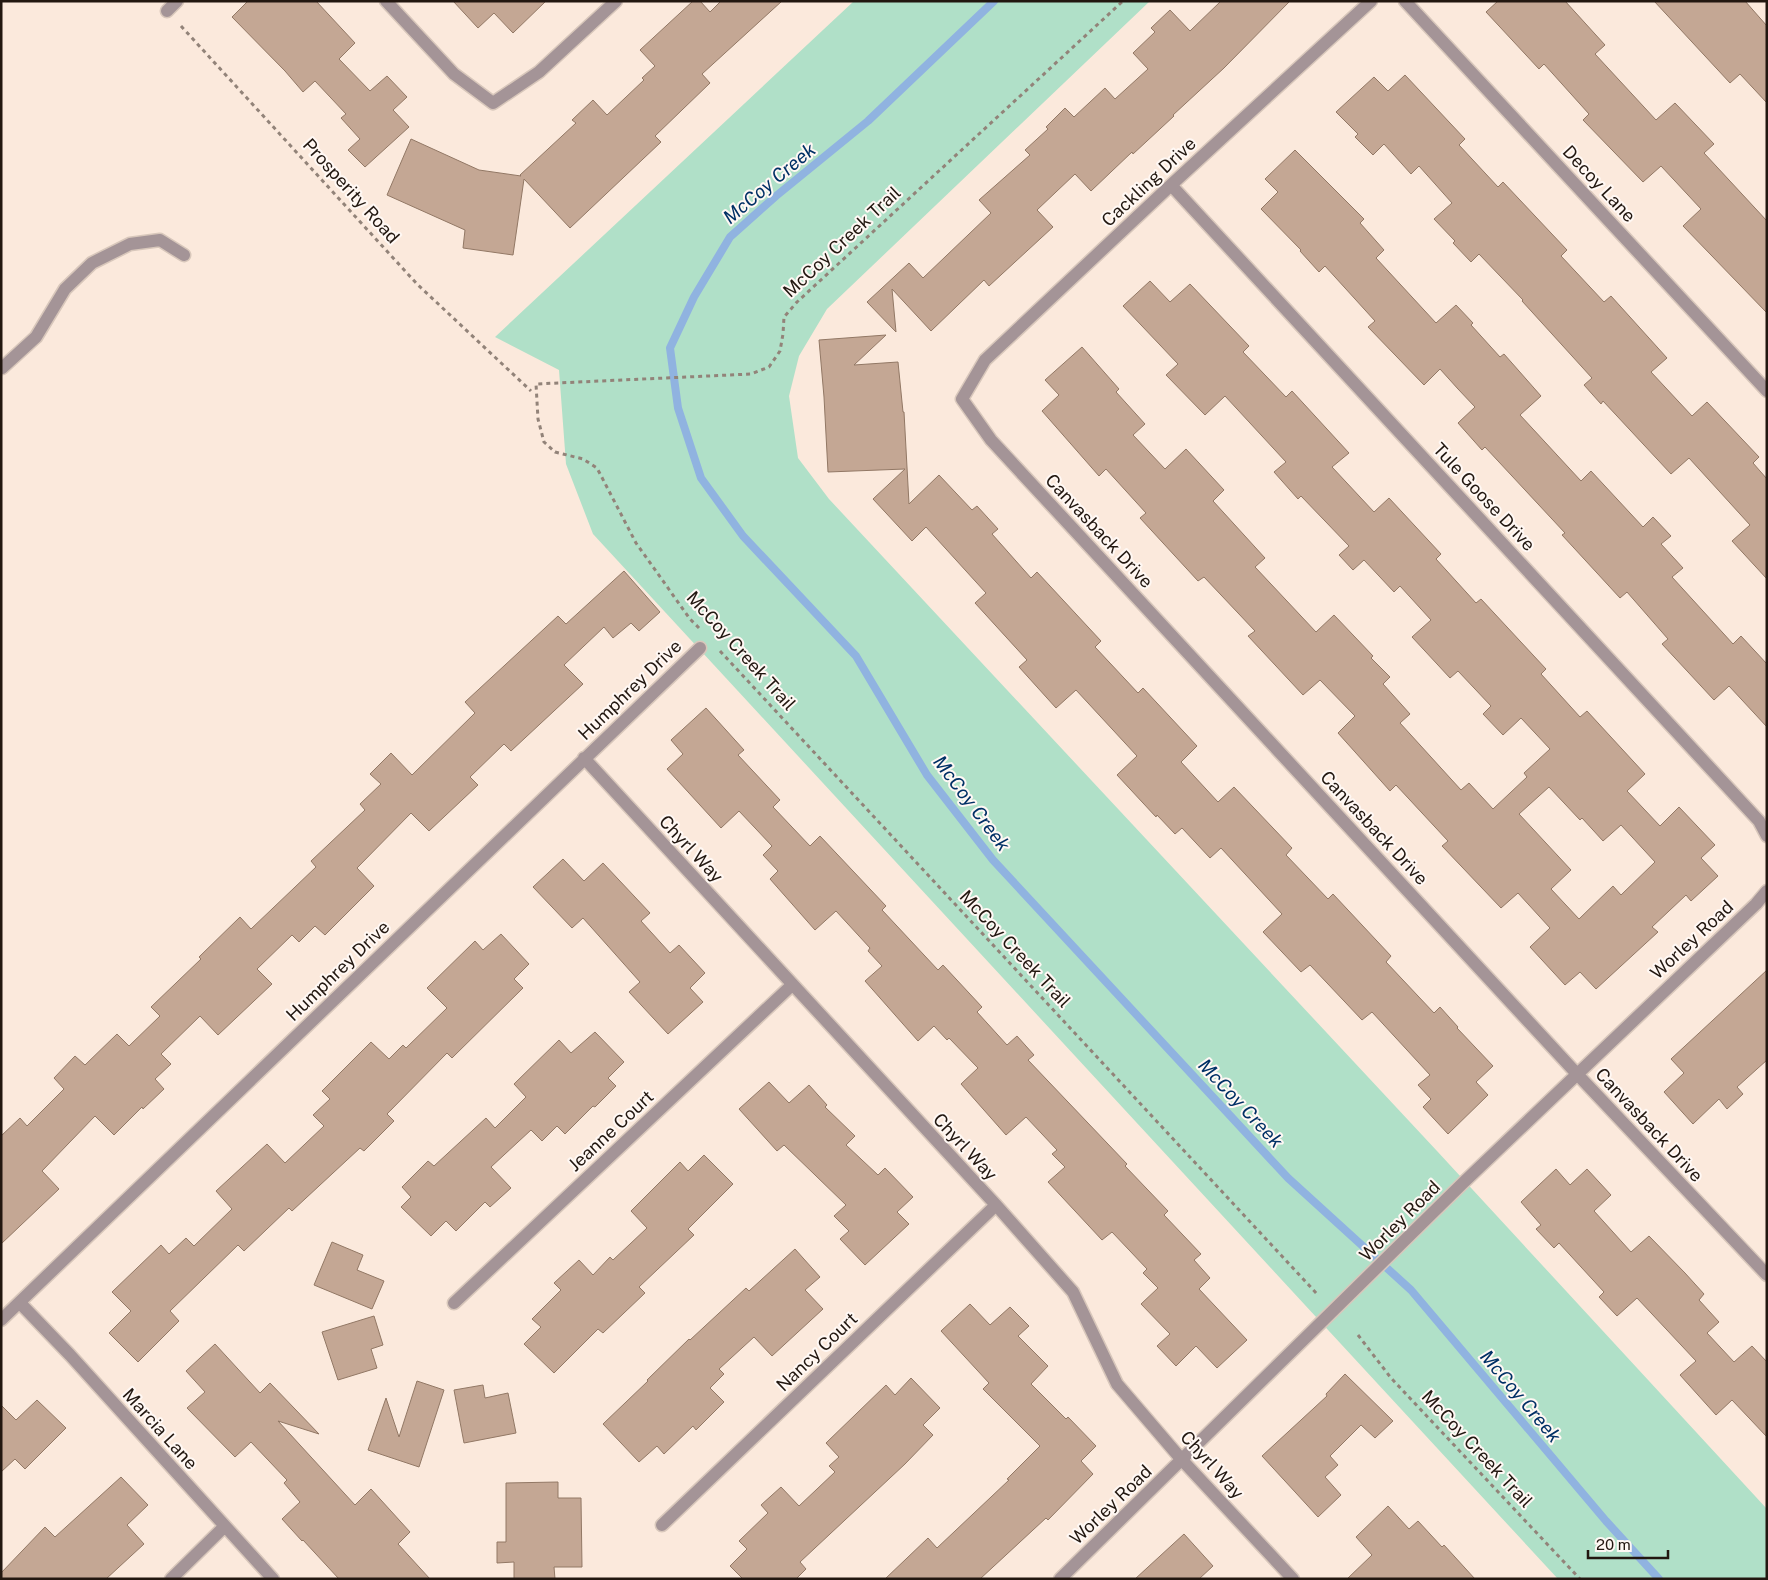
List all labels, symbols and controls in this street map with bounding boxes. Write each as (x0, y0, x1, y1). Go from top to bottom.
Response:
street label: Cackling Drive (1097, 133, 1200, 231)
street label: Prosperity Road (299, 134, 404, 247)
water label: McCoy Creek (718, 138, 820, 228)
street label: Decoy Lane (1559, 141, 1640, 226)
street label: McCoy Creek Trail (779, 182, 905, 301)
street label: Tule Goose Drive (1429, 438, 1540, 555)
street label: Canvasback Drive (1041, 469, 1157, 592)
street label: McCoy Creek Trail (682, 587, 800, 715)
street label: Humphrey Drive (574, 635, 686, 744)
water label: McCoy Creek (929, 751, 1015, 856)
street label: Canvasback Drive (1316, 766, 1432, 889)
street label: Chyrl Way (655, 811, 728, 887)
street label: McCoy Creek Trail (956, 886, 1075, 1012)
street label: Worley Road (1646, 896, 1737, 983)
street label: Humphrey Drive (282, 916, 394, 1025)
water label: McCoy Creek (1194, 1054, 1288, 1153)
street label: Canvasback Drive (1591, 1063, 1707, 1186)
street label: Jeanne Court (564, 1086, 658, 1176)
street label: Chyrl Way (929, 1109, 1002, 1185)
street label: Worley Road (1355, 1176, 1444, 1265)
street label: Nancy Court (772, 1308, 861, 1395)
water label: McCoy Creek (1476, 1345, 1566, 1447)
street label: Marcia Lane (119, 1384, 202, 1474)
street label: McCoy Creek Trail (1418, 1386, 1537, 1512)
street label: Chyrl Way (1176, 1426, 1249, 1503)
street label: Worley Road (1066, 1461, 1156, 1549)
scale bar (1588, 1528, 1668, 1560)
text: 20 m (1596, 1536, 1631, 1553)

